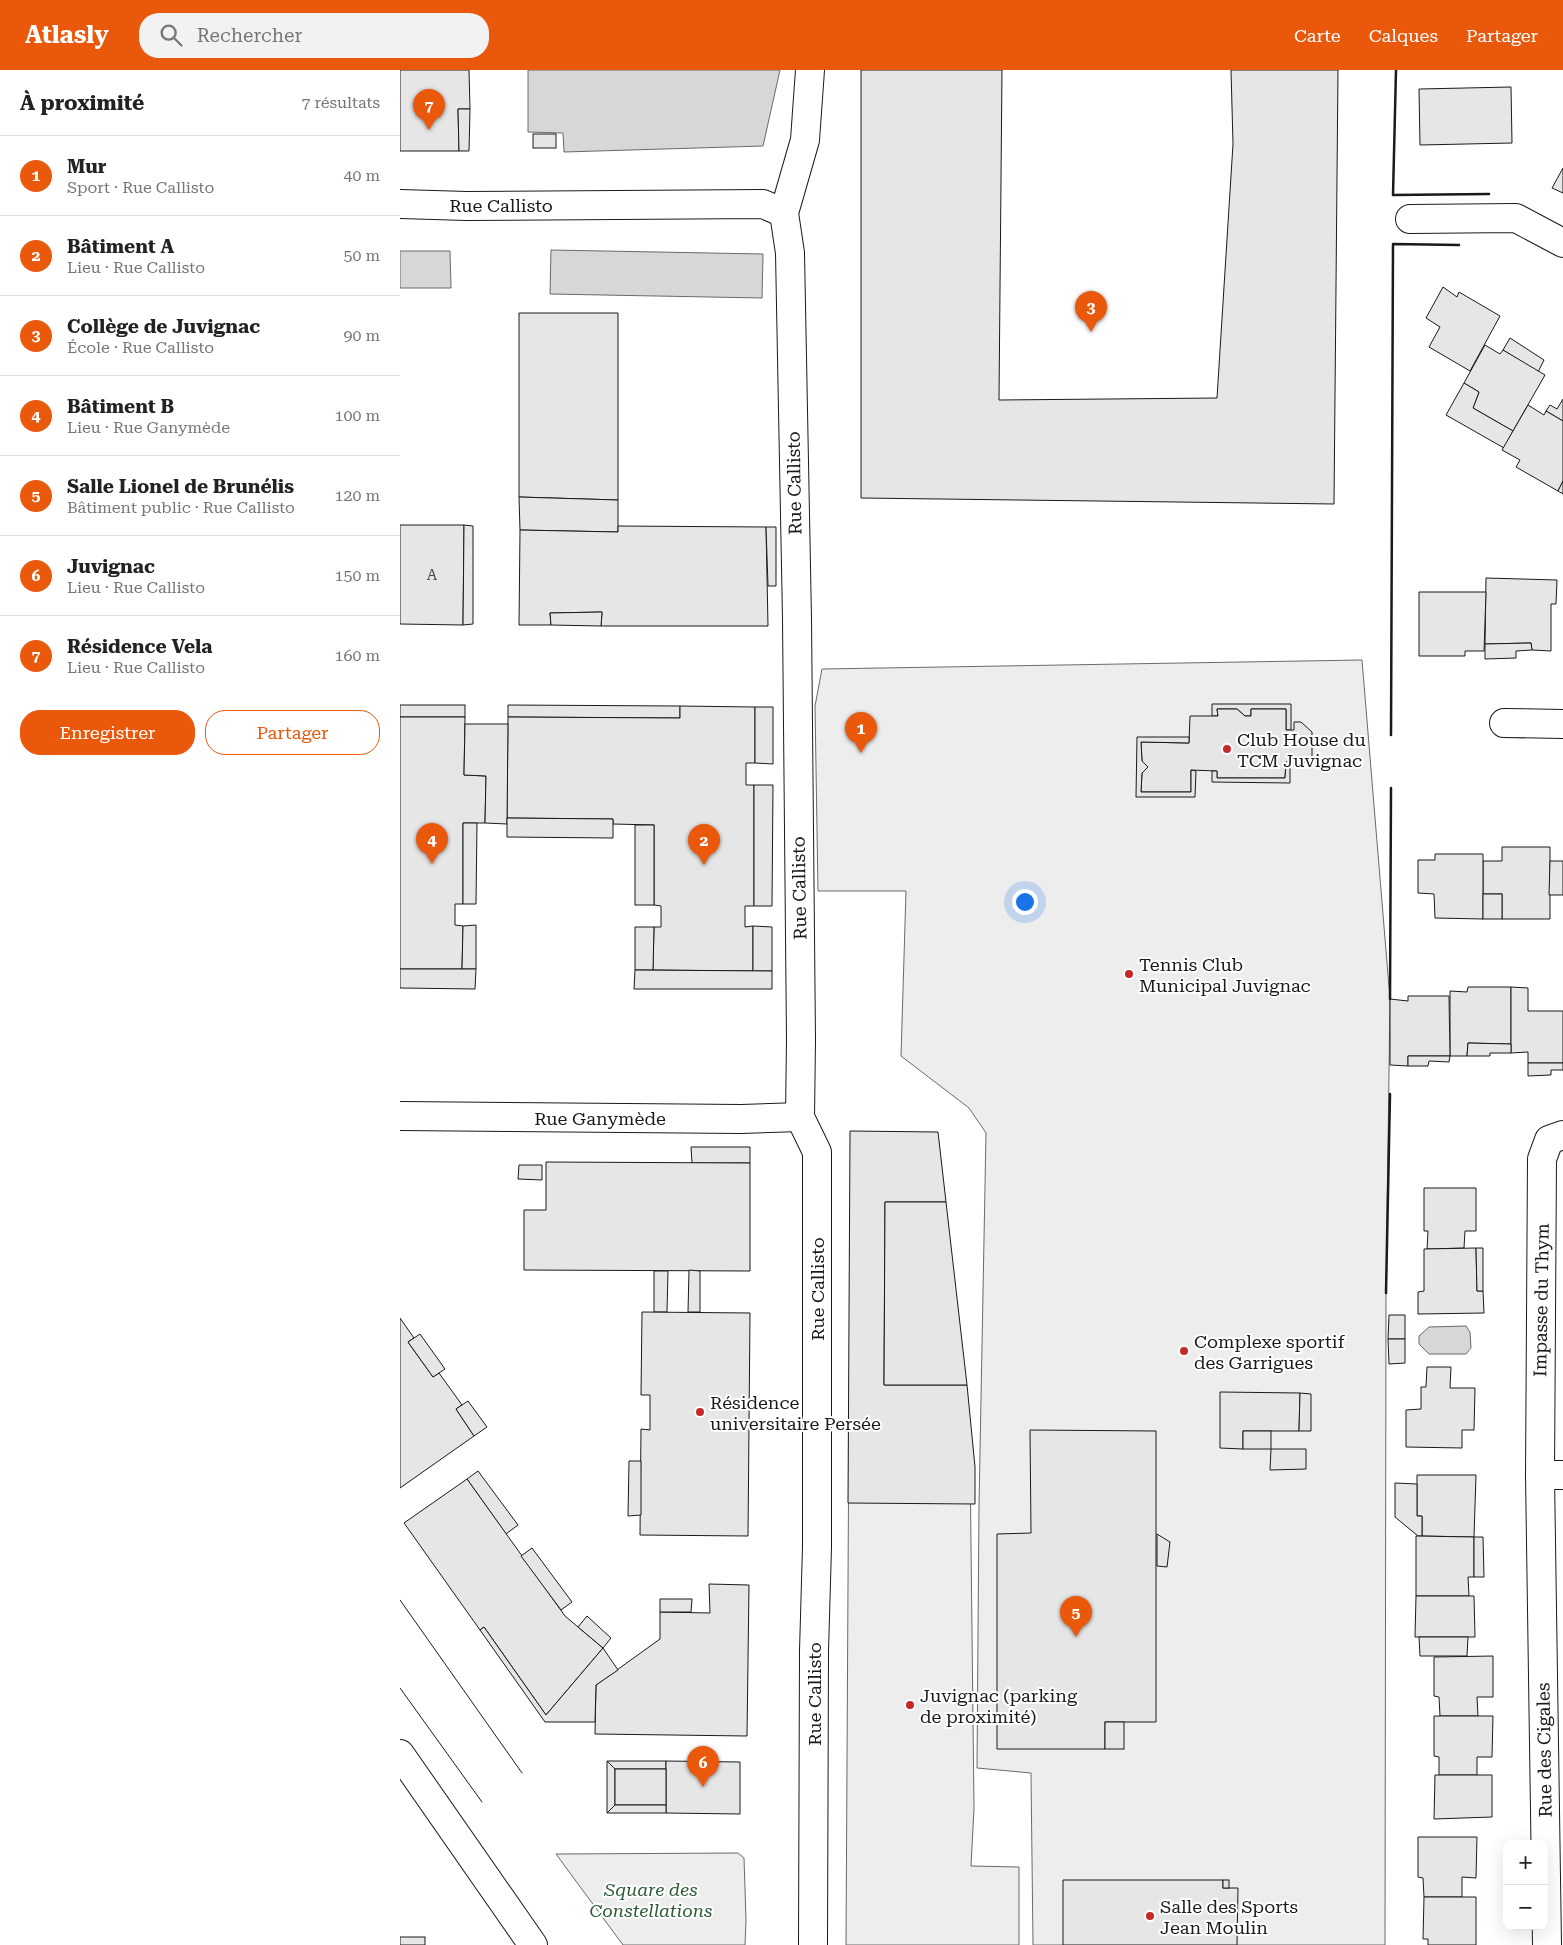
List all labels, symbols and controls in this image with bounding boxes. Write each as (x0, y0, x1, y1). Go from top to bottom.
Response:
search box (139, 13, 489, 58)
text: Atlasly (25, 21, 109, 49)
icon: search (157, 21, 185, 49)
text: Rechercher (197, 24, 302, 47)
text: Carte (1294, 25, 1341, 46)
text: Calques (1369, 25, 1438, 46)
text: Partager (1466, 25, 1538, 46)
pin: 7 (413, 89, 445, 130)
text: À proximité (20, 91, 144, 115)
text: 7 résultats (301, 93, 380, 112)
text: Mur (67, 155, 106, 178)
text: 1 (32, 166, 40, 185)
text: 40 m (343, 166, 380, 185)
text: Sport · Rue Callisto (67, 178, 214, 197)
street label: Rue Callisto (449, 195, 553, 216)
text: Bâtiment A (67, 235, 174, 258)
text: 2 (32, 246, 40, 265)
text: 50 m (343, 246, 380, 265)
text: Lieu · Rue Callisto (67, 258, 205, 277)
pin: 3 (1075, 291, 1107, 332)
text: Collège de Juvignac (67, 315, 260, 338)
text: 3 (32, 326, 40, 345)
text: 90 m (343, 326, 380, 345)
text: École · Rue Callisto (67, 338, 214, 357)
text: Bâtiment B (67, 395, 174, 418)
text: 4 (32, 406, 40, 425)
text: 100 m (334, 406, 380, 425)
text: Lieu · Rue Ganymède (67, 418, 230, 437)
street label: Rue Callisto (783, 431, 805, 535)
text: Salle Lionel de Brunélis (67, 475, 294, 498)
text: 5 (32, 486, 40, 505)
text: 120 m (334, 486, 380, 505)
text: Bâtiment public · Rue Callisto (67, 498, 295, 517)
text: Juvignac (67, 555, 155, 578)
text: 6 (32, 566, 40, 585)
text: 150 m (334, 566, 380, 585)
house number: A (427, 566, 438, 584)
text: Lieu · Rue Callisto (67, 578, 205, 597)
text: Résidence Vela (67, 635, 212, 658)
text: 7 (32, 646, 40, 665)
text: 160 m (334, 646, 380, 665)
text: Lieu · Rue Callisto (67, 658, 205, 677)
button: Enregistrer (20, 710, 195, 755)
button: Partager (205, 710, 380, 755)
pin: 1 (845, 712, 877, 753)
place label: Club House du TCM Juvignac (1237, 729, 1366, 771)
marker: Club House du TCM Juvignac (1221, 743, 1233, 755)
pin: 4 (416, 823, 448, 864)
pin: 2 (688, 824, 720, 865)
street label: Rue Callisto (788, 836, 810, 940)
your location (1012, 889, 1038, 915)
place label: Tennis Club Municipal Juvignac (1139, 954, 1311, 996)
marker: Tennis Club Municipal Juvignac (1123, 968, 1135, 980)
street label: Rue Ganymède (534, 1108, 666, 1129)
street label: Impasse du Thym (1529, 1223, 1553, 1377)
street label: Rue Callisto (807, 1237, 828, 1341)
place label: Complexe sportif des Garrigues (1194, 1331, 1345, 1373)
marker: Complexe sportif des Garrigues (1178, 1345, 1190, 1357)
place label: Résidence universitaire Persée (710, 1392, 881, 1434)
marker: Résidence universitaire Persée (694, 1406, 706, 1418)
pin: 5 (1060, 1596, 1092, 1637)
street label: Rue Callisto (804, 1642, 825, 1746)
street label: Rue des Cigales (1532, 1682, 1556, 1818)
place label: Juvignac (parking de proximité) (920, 1685, 1078, 1727)
marker: Juvignac (parking de proximité) (904, 1699, 916, 1711)
pin: 6 (687, 1746, 719, 1787)
map controls (1503, 1840, 1548, 1930)
button: + (1503, 1840, 1548, 1885)
park label: Square des Constellations (590, 1879, 712, 1921)
button: − (1503, 1885, 1548, 1930)
place label: Salle des Sports Jean Moulin (1160, 1896, 1298, 1938)
marker: Salle des Sports Jean Moulin (1144, 1910, 1156, 1922)

